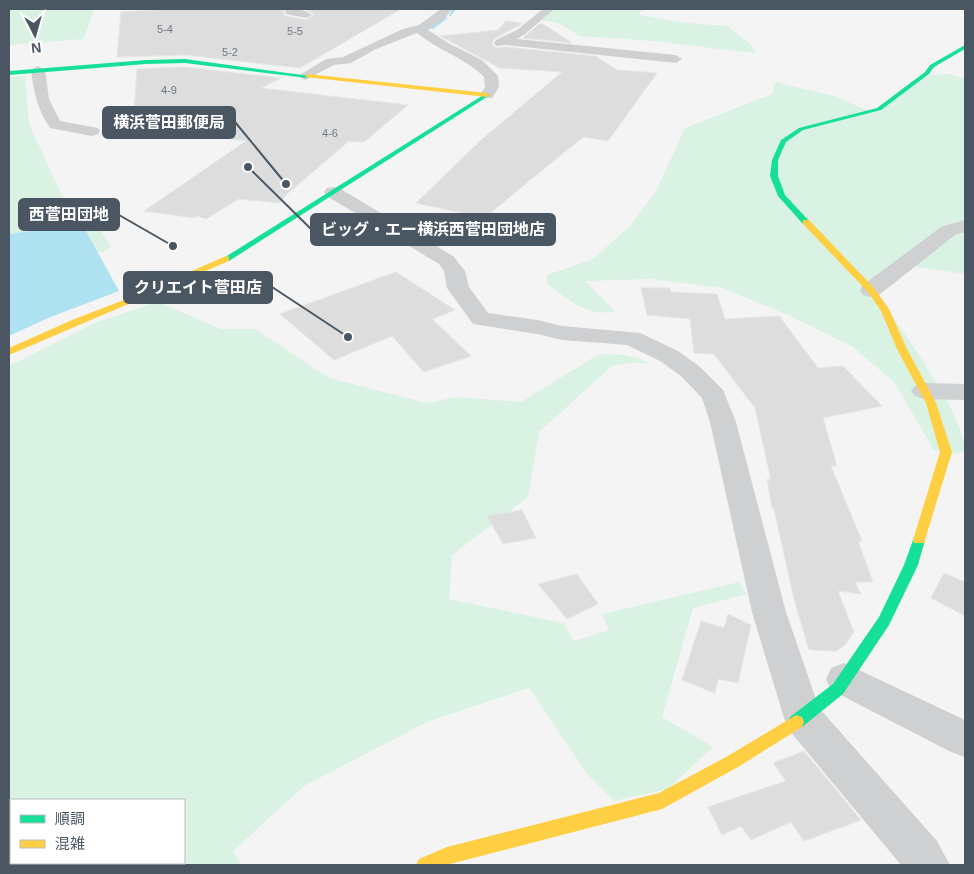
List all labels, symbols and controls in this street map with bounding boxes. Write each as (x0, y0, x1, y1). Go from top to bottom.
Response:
north arrow (10, 10, 60, 60)
house number: 5-4 (157, 23, 173, 35)
house number: 5-5 (287, 25, 303, 37)
text: N (30, 39, 42, 56)
house number: 5-2 (222, 46, 238, 58)
house number: 4-9 (161, 84, 177, 96)
callout: 横浜菅田郵便局 (103, 107, 235, 138)
text: 横浜菅田郵便局 (113, 113, 225, 131)
house number: 4-6 (322, 127, 338, 139)
callout: 西菅田団地 (19, 199, 119, 230)
text: 西菅田団地 (29, 206, 109, 223)
callout: ビッグ・エー横浜西菅田団地店 (311, 214, 555, 245)
text: ビッグ・エー横浜西菅田団地店 (321, 220, 545, 238)
callout: クリエイト菅田店 (124, 272, 272, 303)
text: クリエイト菅田店 (134, 279, 262, 296)
legend (10, 799, 185, 864)
text: 順調 (55, 810, 85, 827)
text: 混雑 (55, 835, 85, 852)

